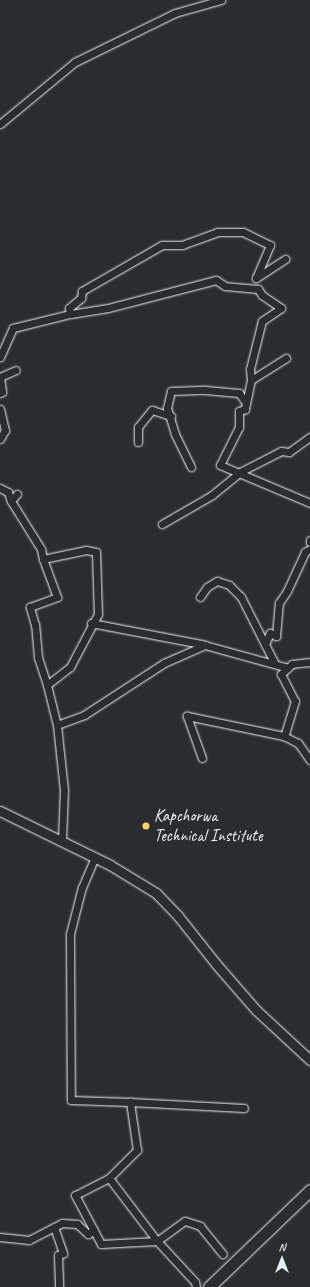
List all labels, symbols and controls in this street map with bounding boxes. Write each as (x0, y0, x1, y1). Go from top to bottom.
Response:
place label: Kapchorwa Technical Institute (154, 806, 262, 846)
marker: Kapchorwa Technical Institute (141, 821, 151, 831)
north arrow (262, 1239, 302, 1279)
text: N (279, 1240, 285, 1254)

